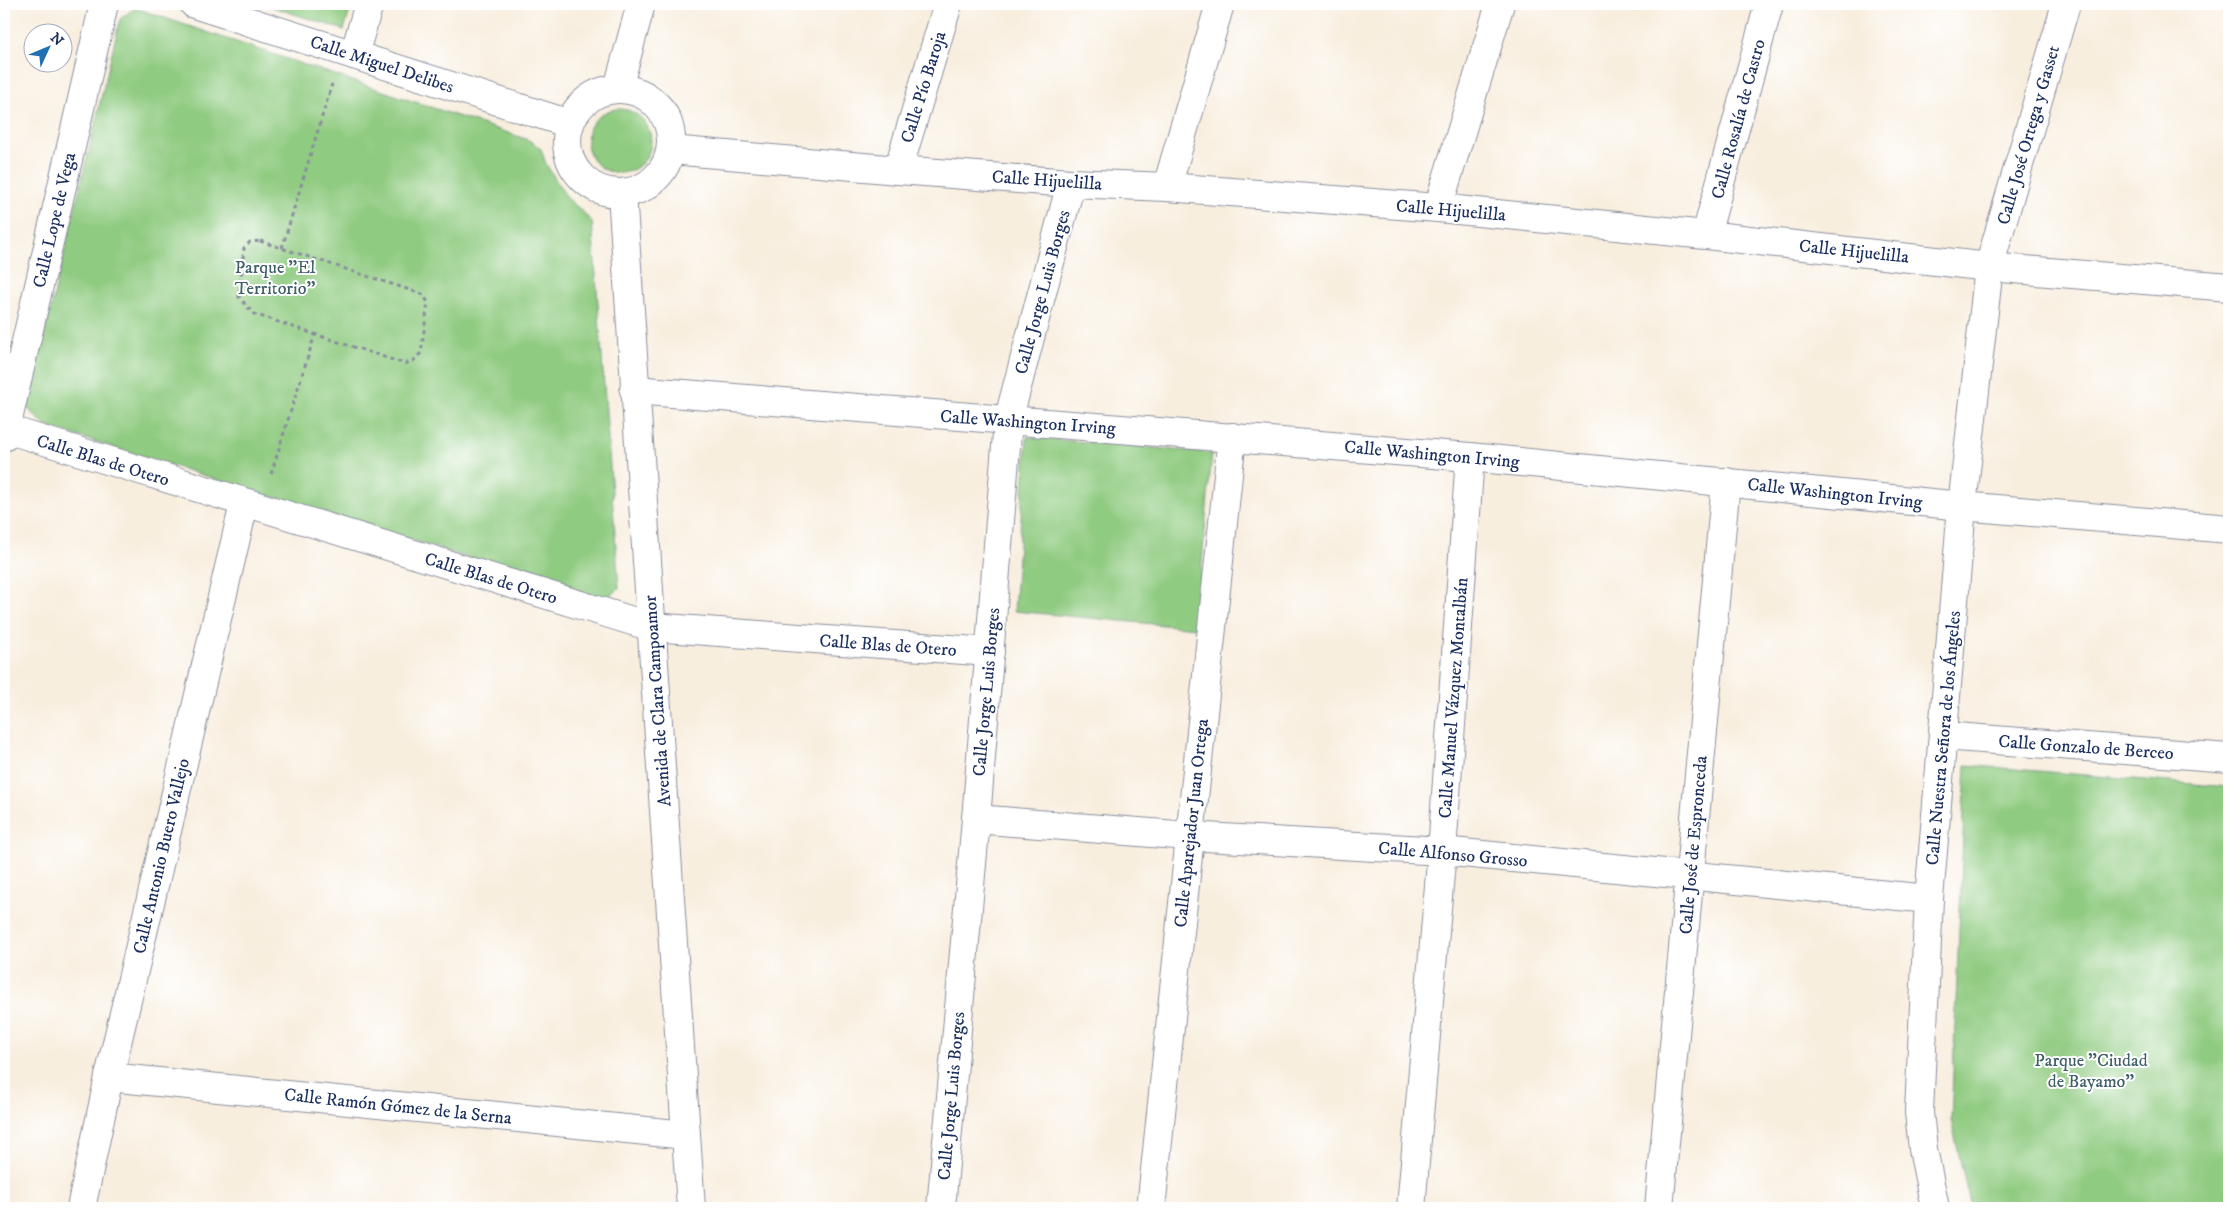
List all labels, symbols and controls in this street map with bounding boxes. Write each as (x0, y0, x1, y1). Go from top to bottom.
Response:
north arrow (22, 22, 72, 72)
street label: Calle Pío Baroja (897, 28, 951, 146)
text: N (46, 29, 67, 50)
street label: Calle Miguel Delibes (307, 31, 456, 99)
street label: Calle Rosalía de Castro (1707, 37, 1771, 202)
street label: Calle José Ortega y Gasset (1993, 43, 2065, 227)
street label: Calle Lope de Vega (29, 150, 81, 290)
street label: Calle Hijuelilla (991, 166, 1103, 196)
street label: Calle Hijuelilla (1395, 195, 1507, 227)
street label: Calle Jorge Luis Borges (1010, 208, 1075, 377)
street label: Calle Hijuelilla (1798, 235, 1910, 269)
park label: Parque "El Territorio" (235, 257, 316, 300)
street label: Calle Washington Irving (939, 406, 1117, 440)
street label: Calle Blas de Otero (34, 430, 172, 492)
street label: Calle Washington Irving (1343, 436, 1521, 474)
street label: Calle Washington Irving (1746, 474, 1924, 514)
street label: Calle Blas de Otero (422, 548, 560, 610)
street label: Calle Manuel Vázquez Montalbán (1435, 576, 1473, 819)
street label: Avenida de Clara Campoamor (640, 594, 676, 807)
street label: Calle Jorge Luis Borges (969, 607, 1005, 777)
street label: Calle Nuestra Señora de los Ángeles (1921, 610, 1966, 866)
street label: Calle Blas de Otero (819, 630, 958, 662)
street label: Calle Aparejador Juan Ortega (1170, 717, 1214, 929)
street label: Calle Gonzalo de Berceo (1998, 731, 2175, 765)
street label: Calle José de Espronceda (1675, 755, 1713, 935)
street label: Calle Antonio Buero Vallejo (129, 756, 195, 956)
street label: Calle Alfonso Grosso (1377, 838, 1529, 873)
street label: Calle Jorge Luis Borges (934, 1011, 970, 1181)
park label: Parque "Ciudad de Bayamo" (2034, 1050, 2148, 1093)
street label: Calle Ramón Gómez de la Serna (283, 1084, 513, 1130)

